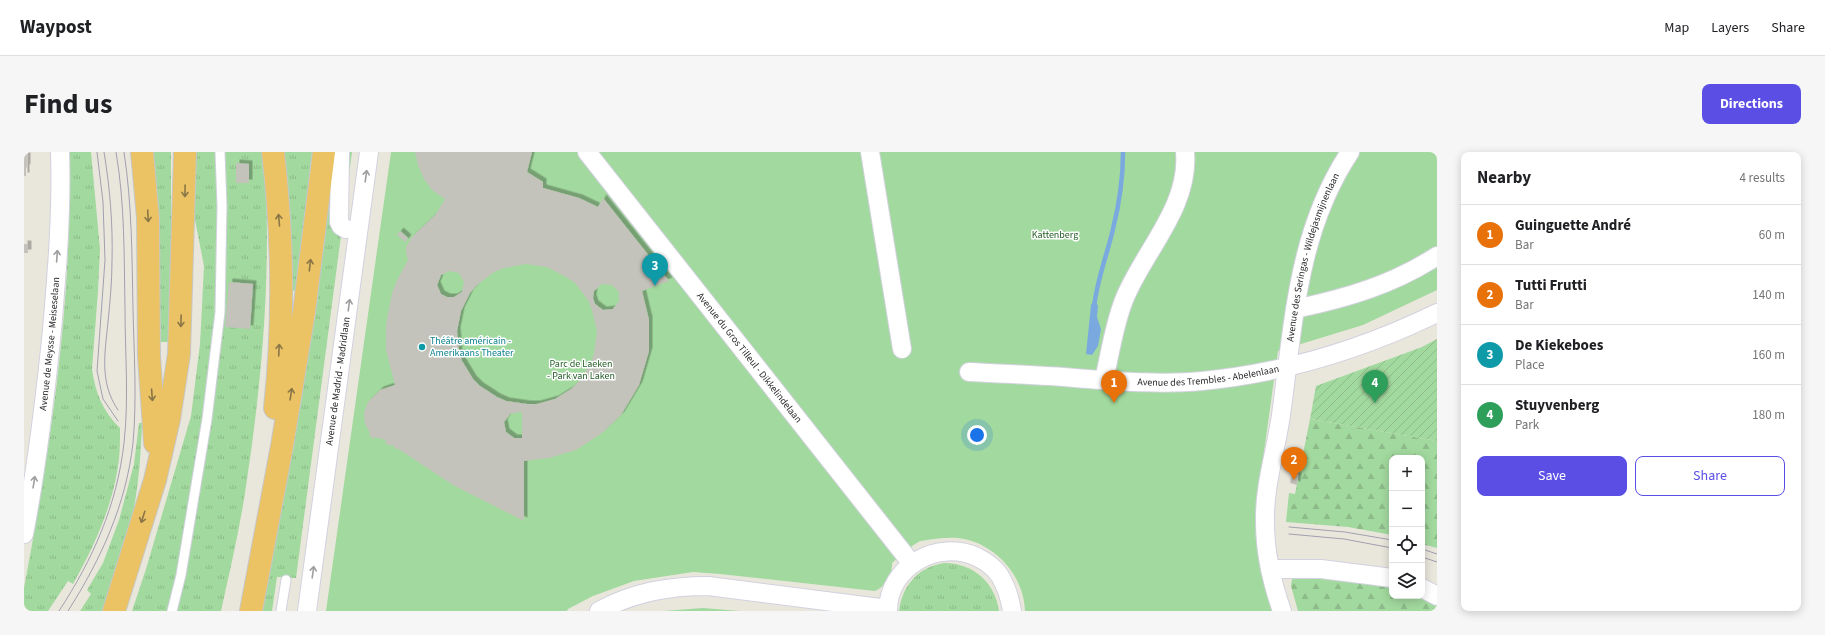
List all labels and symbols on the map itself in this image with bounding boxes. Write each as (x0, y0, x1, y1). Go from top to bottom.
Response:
one-way arrow (362, 170, 370, 183)
street label: Avenue des Seringas - Wildejasmijnenlaan (1283, 171, 1343, 342)
one-way arrow (181, 184, 188, 197)
one-way arrow (144, 209, 151, 222)
one-way arrow (275, 214, 282, 227)
park label: Kattenberg (1032, 228, 1078, 242)
one-way arrow (54, 250, 61, 263)
pin: 3 (642, 253, 668, 286)
one-way arrow (306, 259, 314, 272)
street label: Avenue de Meysse - Meiseselaan (36, 277, 63, 411)
street label: Avenue du Gros Tilleul - Dikkelindelaan (693, 290, 805, 426)
one-way arrow (345, 299, 352, 312)
one-way arrow (177, 314, 185, 327)
street label: Avenue de Madrid - Madridlaan (322, 316, 354, 446)
place label: Théâtre américain - Amerikaans Theater (430, 334, 514, 360)
marker: Théâtre américain - Amerikaans Theater (417, 342, 427, 352)
one-way arrow (275, 344, 283, 357)
park label: Parc de Laeken - Park van Laken (547, 357, 615, 383)
street label: Avenue des Trembles - Abelenlaan (1137, 362, 1280, 390)
pin: 1 (1101, 370, 1127, 403)
pin: 4 (1362, 370, 1388, 403)
one-way arrow (149, 388, 156, 401)
one-way arrow (287, 388, 295, 401)
your location (967, 425, 987, 445)
pin: 2 (1281, 447, 1307, 480)
one-way arrow (30, 476, 38, 489)
one-way arrow (139, 511, 146, 524)
one-way arrow (309, 566, 317, 579)

